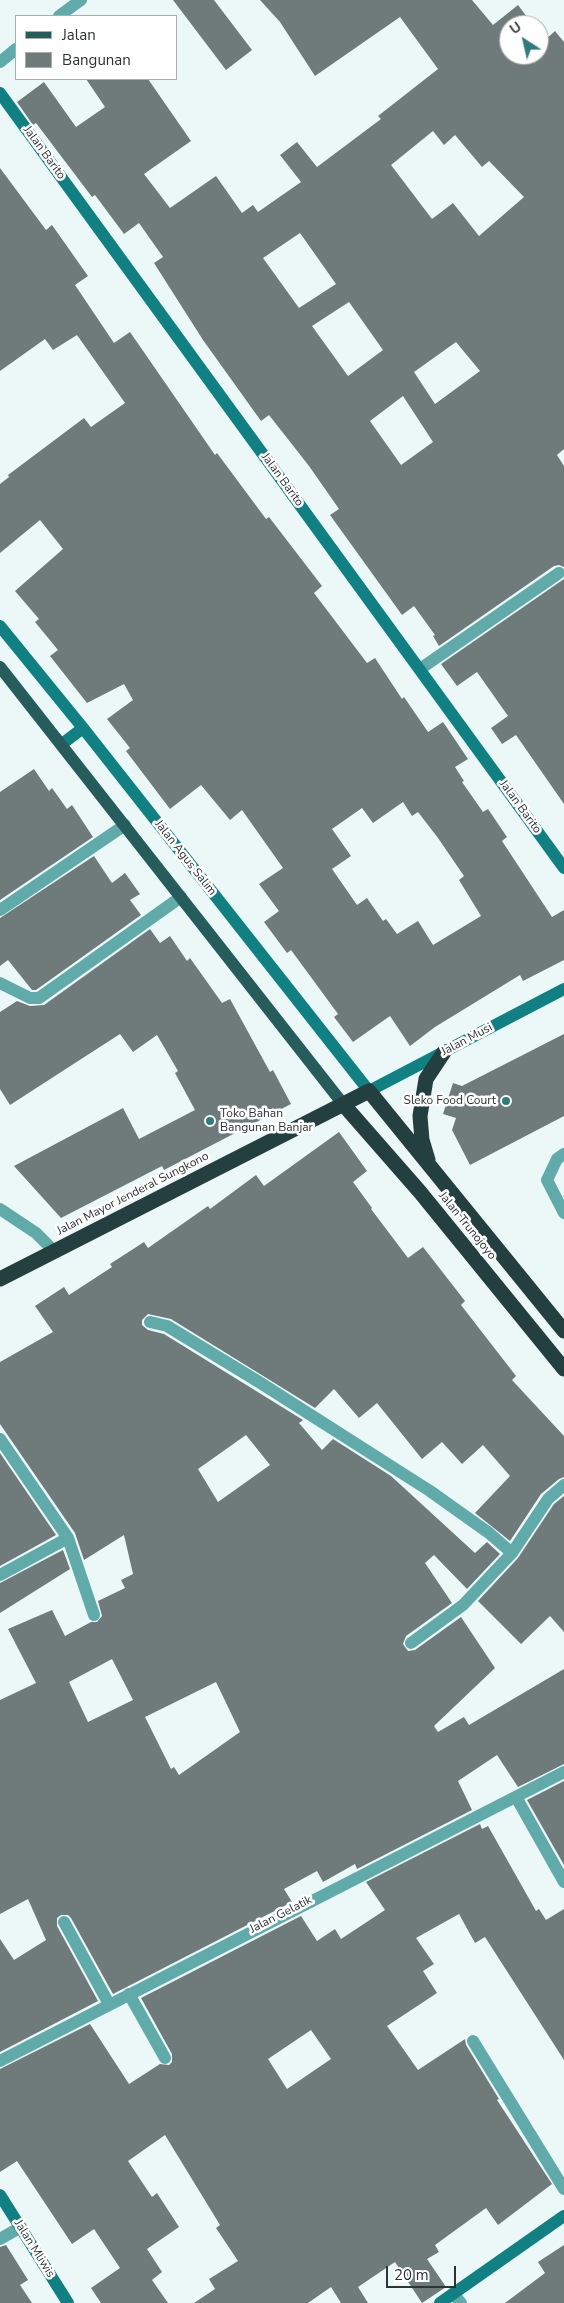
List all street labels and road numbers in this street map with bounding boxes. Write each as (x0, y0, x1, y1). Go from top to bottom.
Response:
street label: Jalan Barito (20, 124, 68, 182)
street label: Jalan Barito (258, 451, 306, 509)
street label: Jalan Barito (496, 778, 544, 836)
street label: Jalan Agus Salim (151, 817, 219, 899)
street label: Jalan Musi (439, 1021, 495, 1059)
street label: Jalan Mayor Jenderal Sungkono (55, 1149, 211, 1239)
street label: Jalan Trunojoyo (435, 1189, 499, 1263)
street label: Jalan Gelatik (247, 1893, 315, 1937)
street label: Jalan Mliwis (11, 2217, 57, 2281)

